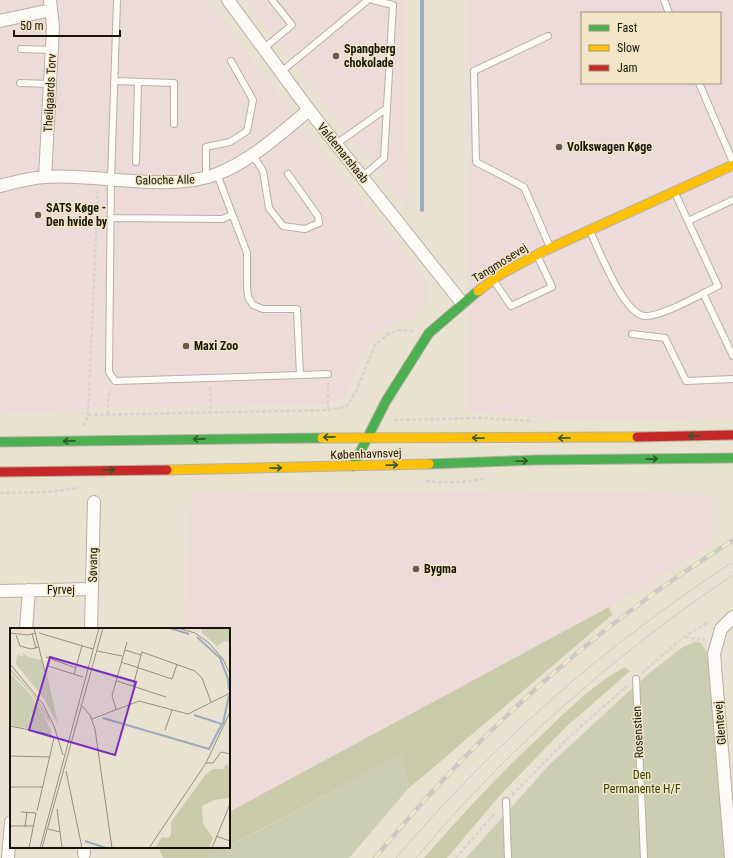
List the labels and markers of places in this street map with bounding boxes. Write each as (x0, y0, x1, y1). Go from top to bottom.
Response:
place label: Spangberg chokolade (344, 42, 396, 70)
marker: Spangberg chokolade (331, 51, 341, 61)
place label: Volkswagen Køge (567, 140, 652, 154)
marker: Volkswagen Køge (554, 142, 564, 152)
place label: SATS Køge - Den hvide by (46, 201, 108, 229)
marker: SATS Køge - Den hvide by (33, 210, 43, 220)
place label: Maxi Zoo (194, 339, 238, 353)
marker: Maxi Zoo (181, 341, 191, 351)
place label: Bygma (424, 562, 457, 576)
marker: Bygma (411, 564, 421, 574)

